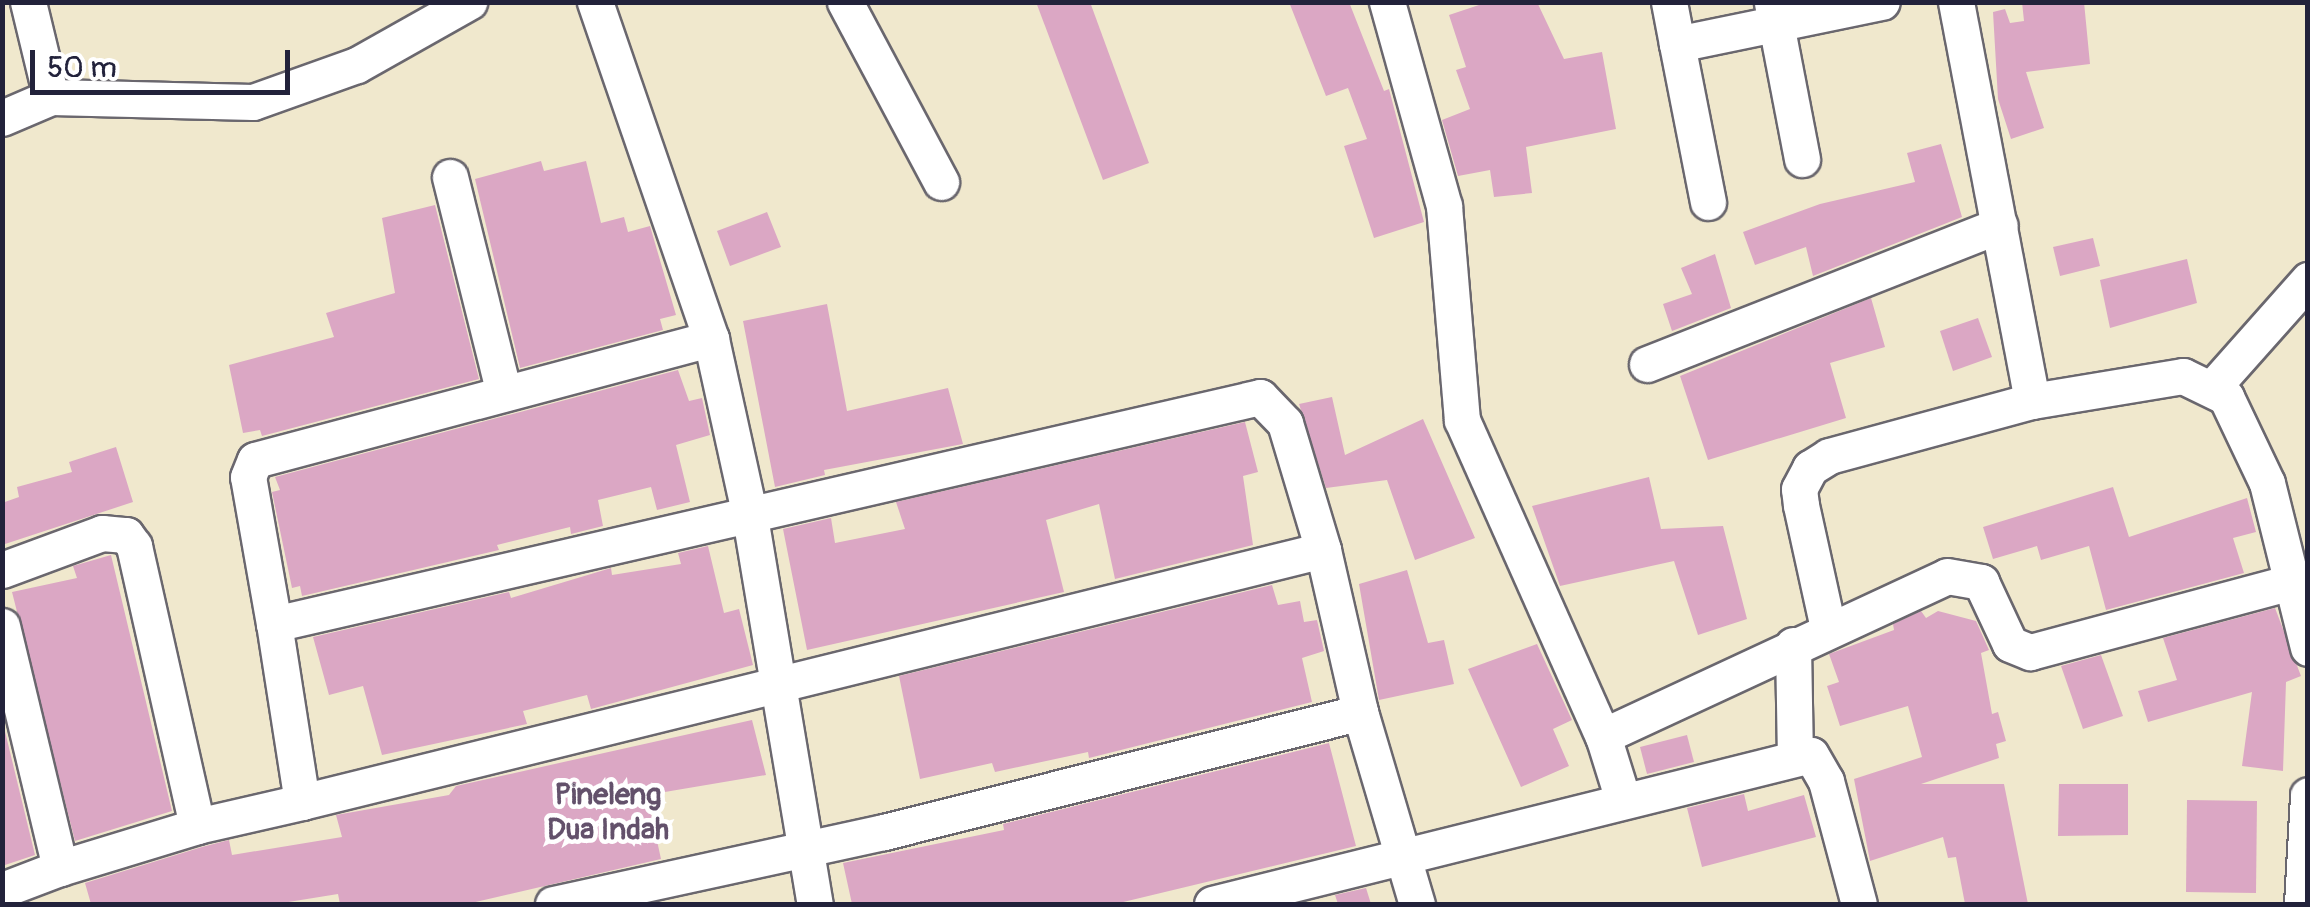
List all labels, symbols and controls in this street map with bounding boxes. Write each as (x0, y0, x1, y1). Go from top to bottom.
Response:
scale bar (35, 30, 295, 92)
text: 50 m (47, 49, 117, 86)
district label: Pineleng Dua Indah (547, 777, 669, 848)

